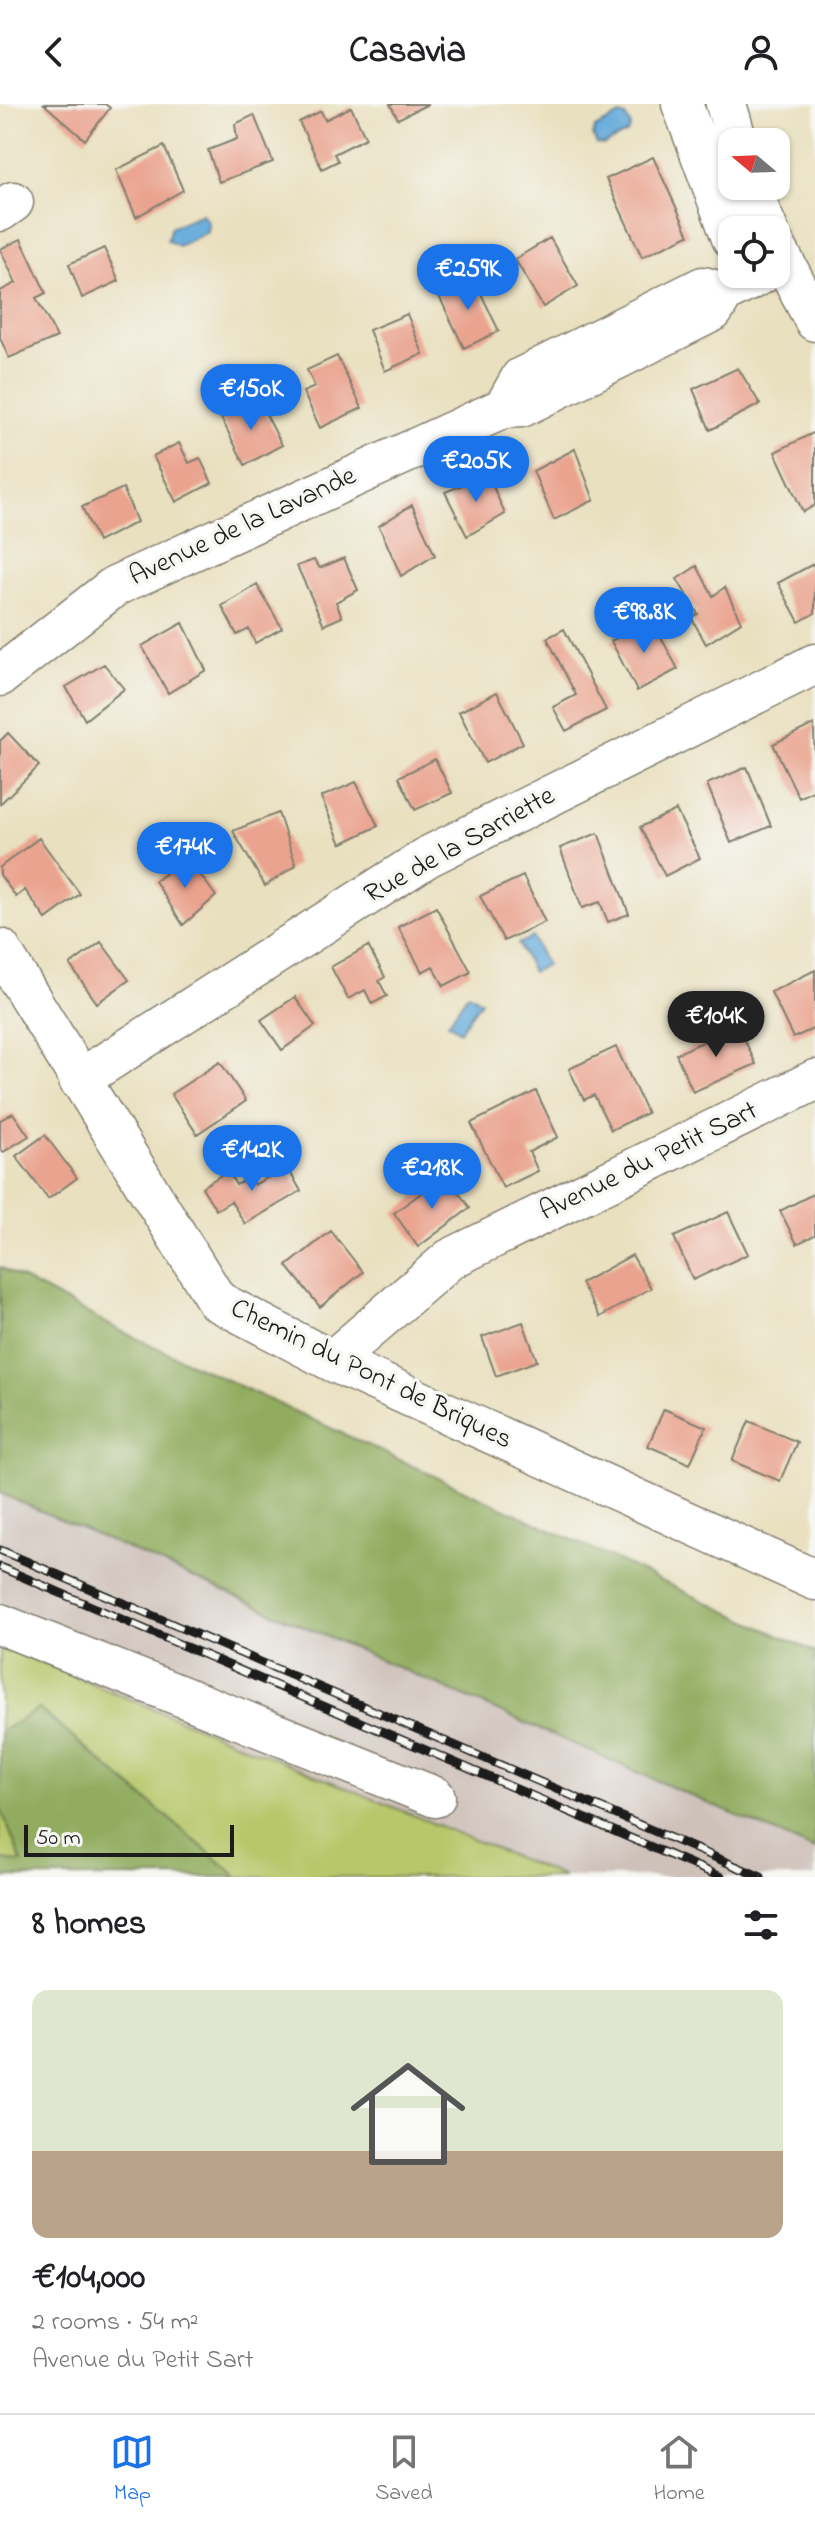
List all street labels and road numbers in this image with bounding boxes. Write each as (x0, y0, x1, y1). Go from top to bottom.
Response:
street label: Avenue de la Lavande (123, 456, 364, 598)
street label: Rue de la Sarriette (357, 776, 563, 915)
street label: Avenue du Petit Sart (533, 1091, 765, 1233)
street label: Chemin du Pont de Briques (223, 1289, 519, 1461)

